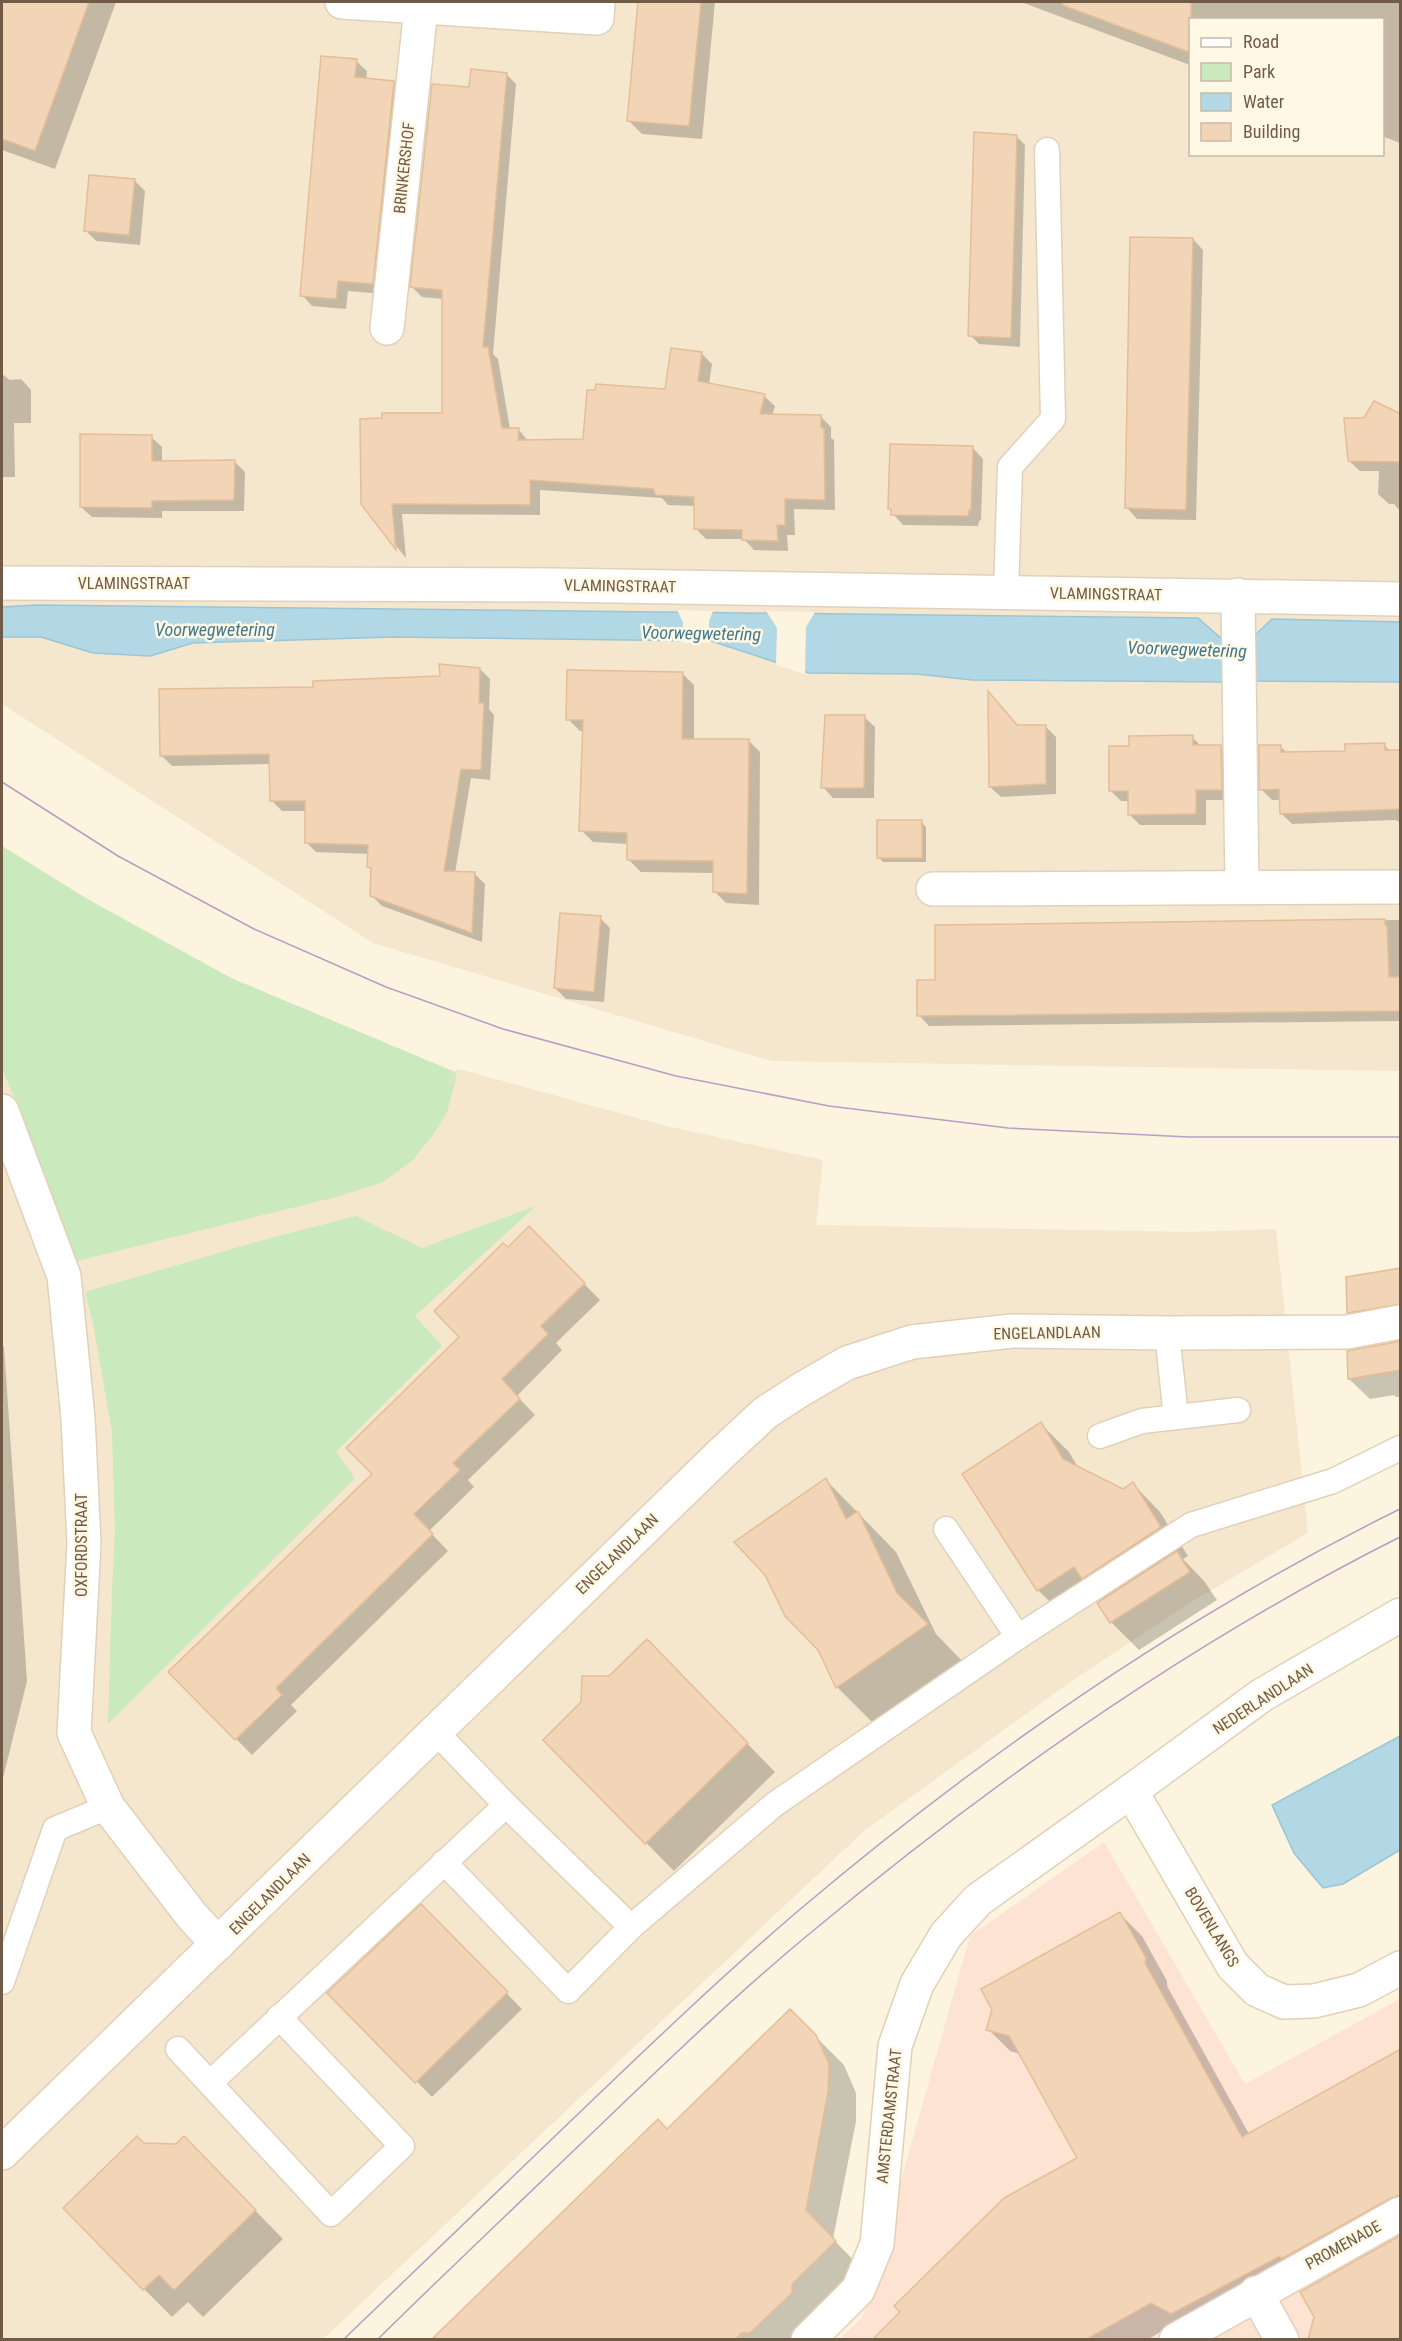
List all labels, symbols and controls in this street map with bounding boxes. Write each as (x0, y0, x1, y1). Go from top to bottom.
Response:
legend (1189, 18, 1384, 156)
text: Road (1243, 31, 1279, 52)
text: Park (1243, 61, 1275, 82)
text: Water (1243, 91, 1285, 112)
street label: BRINKERSHOF (390, 121, 418, 215)
text: Building (1243, 121, 1300, 142)
street label: VLAMINGSTRAAT (78, 574, 190, 593)
street label: VLAMINGSTRAAT (564, 576, 676, 596)
street label: VLAMINGSTRAAT (1050, 584, 1162, 604)
water label: Voorwegwetering (155, 619, 275, 640)
water label: Voorwegwetering (641, 621, 761, 645)
water label: Voorwegwetering (1127, 636, 1248, 662)
street label: ENGELANDLAAN (993, 1323, 1101, 1343)
street label: OXFORDSTRAAT (72, 1493, 91, 1597)
street label: ENGELANDLAAN (572, 1510, 662, 1598)
street label: NEDERLANDLAAN (1209, 1660, 1317, 1738)
street label: ENGELANDLAAN (225, 1849, 315, 1939)
street label: BOVENLANGS (1181, 1884, 1243, 1970)
street label: AMSTERDAMSTRAAT (872, 2048, 906, 2184)
street label: PROMENADE (1302, 2216, 1384, 2274)

